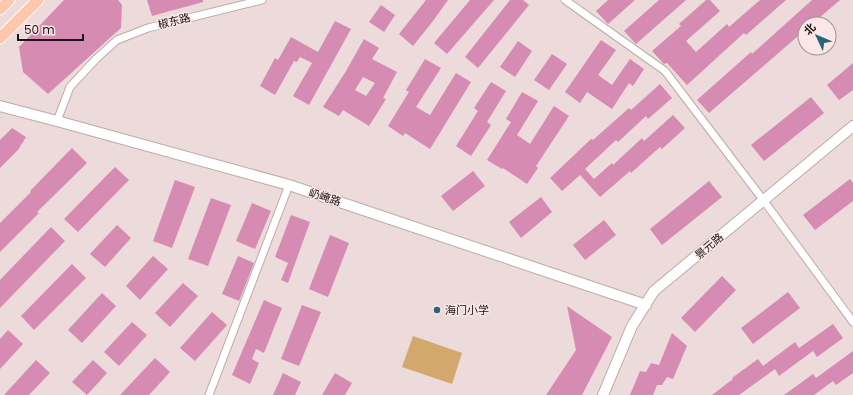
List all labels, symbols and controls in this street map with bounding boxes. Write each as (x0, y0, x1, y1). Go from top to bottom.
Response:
street label: 椒东路 (156, 9, 192, 33)
scale bar (18, 16, 83, 42)
north arrow (797, 16, 837, 56)
text: 北 (800, 20, 819, 39)
text: 50 m (24, 21, 55, 38)
street label: 屷崦路 (307, 184, 343, 210)
street label: 景元路 (691, 229, 727, 263)
place label: 海门小学 (445, 302, 489, 318)
marker: 海门小学 (432, 305, 442, 315)

